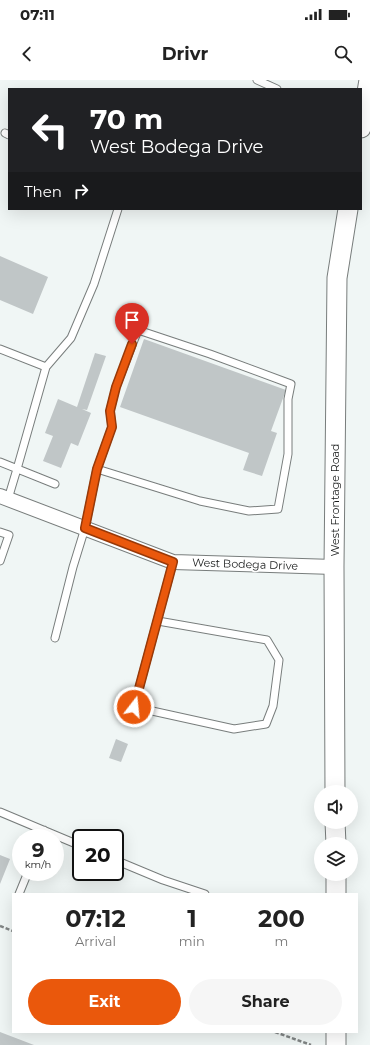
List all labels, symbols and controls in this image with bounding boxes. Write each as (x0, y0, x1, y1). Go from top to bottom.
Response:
text: 07:11 (20, 5, 55, 24)
icon: back (16, 43, 38, 65)
text: Drivr (162, 43, 208, 65)
icon: search (332, 43, 354, 65)
text: 70 m (90, 102, 163, 136)
icon: left (24, 104, 76, 156)
text: West Bodega Drive (90, 136, 263, 158)
icon: right (70, 180, 92, 202)
text: Then (24, 182, 62, 201)
pin (115, 303, 149, 344)
icon: arrive (121, 309, 143, 331)
street label: West Frontage Road (328, 444, 342, 557)
street label: West Bodega Drive (192, 555, 299, 573)
position arrow (113, 686, 155, 728)
map controls (314, 785, 358, 881)
button: sound (314, 785, 358, 829)
speed limit sign: 20 (72, 829, 124, 881)
button: layers (314, 837, 358, 881)
text: 9 (32, 838, 44, 862)
text: km/h (25, 858, 51, 871)
text: 07:12 (65, 904, 126, 933)
text: 1 (187, 904, 197, 933)
text: 200 (258, 904, 305, 933)
text: Arrival (75, 933, 116, 949)
text: min (179, 933, 205, 949)
text: m (275, 933, 288, 949)
button: Exit (28, 979, 181, 1025)
button: Share (189, 979, 342, 1025)

